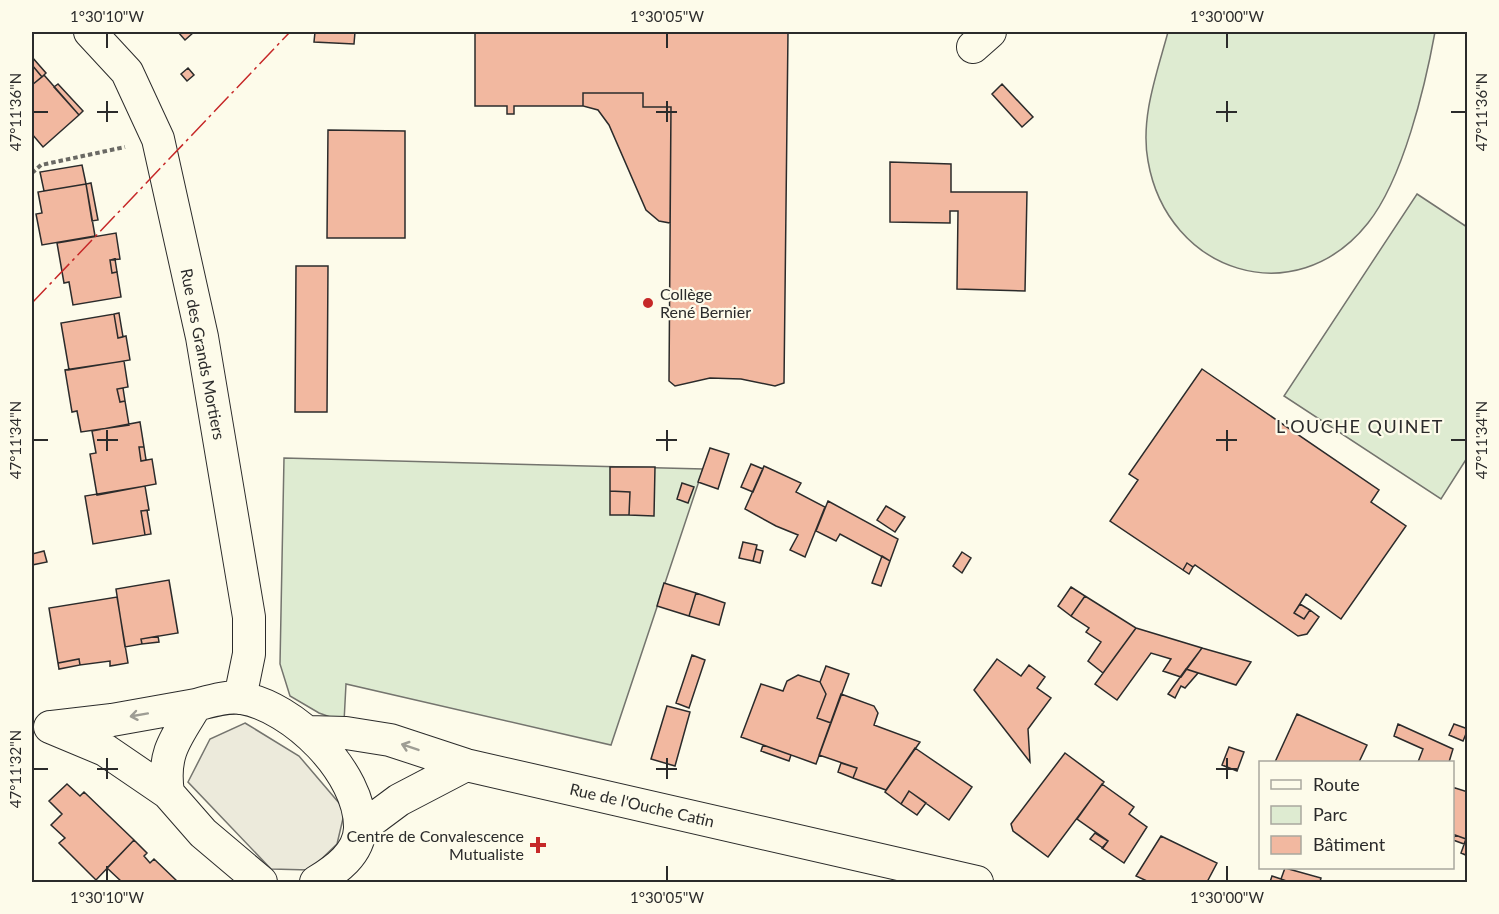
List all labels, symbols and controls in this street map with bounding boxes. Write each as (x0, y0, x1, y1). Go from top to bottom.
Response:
text: 1°30'10"W (70, 7, 144, 25)
text: 1°30'05"W (630, 7, 704, 25)
text: 1°30'00"W (1190, 7, 1264, 25)
text: 47°11'36"N (6, 73, 24, 151)
text: 47°11'36"N (1472, 73, 1490, 151)
street label: Rue des Grands Mortiers (178, 267, 229, 441)
place label: Collège René Bernier (660, 284, 751, 321)
marker: Collège René Bernier (641, 296, 655, 310)
text: 47°11'34"N (6, 401, 24, 479)
text: 47°11'34"N (1472, 401, 1490, 479)
district label: L'OUCHE QUINET (1276, 415, 1444, 437)
one-way arrow (129, 710, 149, 721)
text: 47°11'32"N (6, 730, 24, 808)
one-way arrow (401, 740, 420, 751)
legend (1259, 761, 1454, 869)
text: Route (1313, 773, 1360, 795)
street label: Rue de l'Ouche Catin (568, 779, 716, 830)
text: Parc (1313, 803, 1348, 825)
place label: Centre de Convalescence Mutualiste (347, 826, 524, 863)
text: Bâtiment (1313, 833, 1386, 855)
marker: Centre de Convalescence Mutualiste (529, 836, 547, 854)
text: 1°30'10"W (70, 888, 144, 906)
text: 1°30'05"W (630, 888, 704, 906)
text: 1°30'00"W (1190, 888, 1264, 906)

